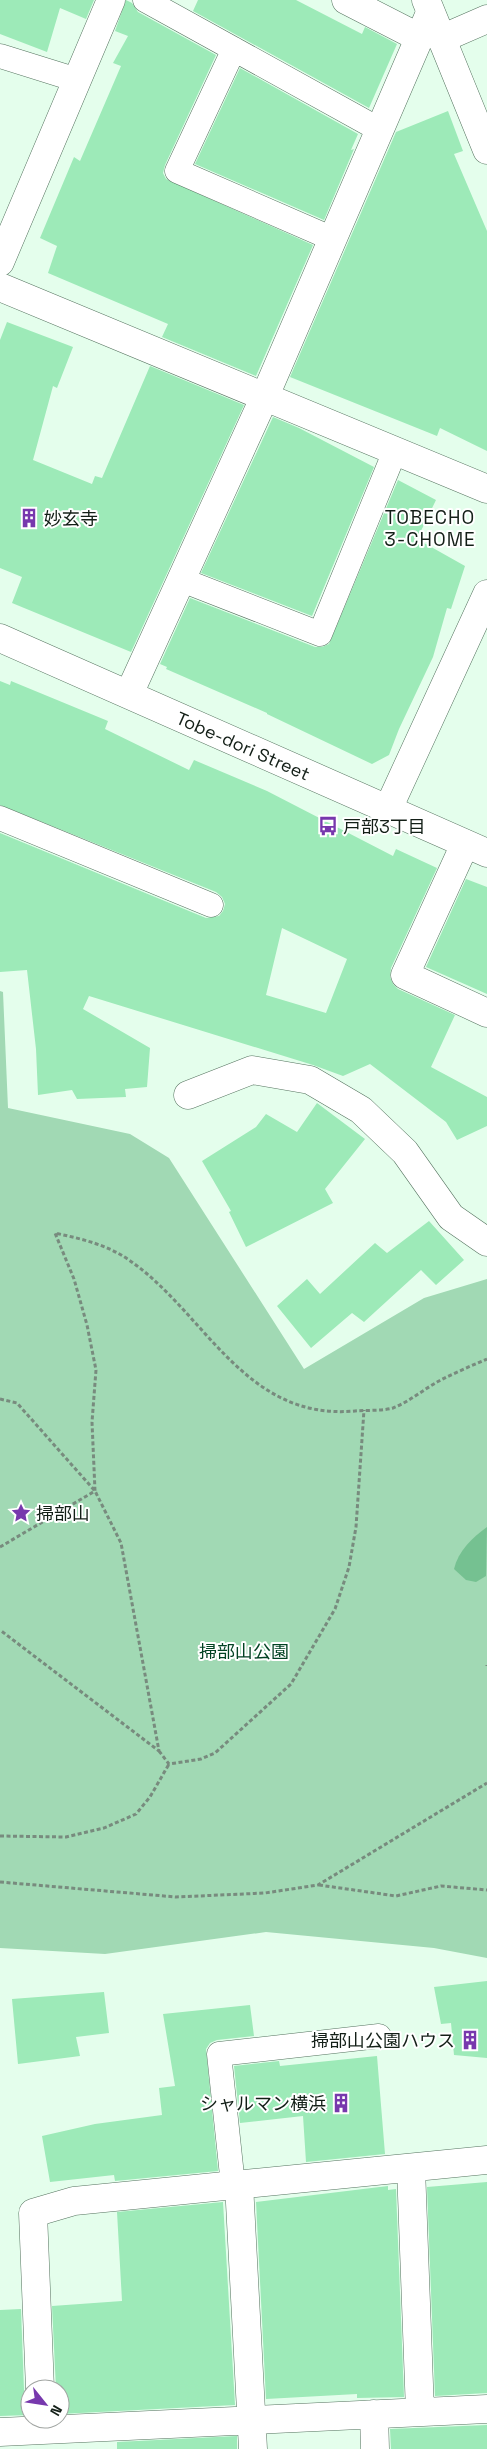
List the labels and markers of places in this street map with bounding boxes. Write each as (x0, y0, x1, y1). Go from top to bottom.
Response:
building icon: 妙玄寺 (18, 507, 40, 529)
place label: 妙玄寺 (44, 507, 98, 530)
bus stop icon: 戸部3丁目 (317, 815, 339, 837)
place label: 戸部3丁目 (343, 815, 426, 838)
place icon: 掃部山 (10, 1502, 32, 1524)
place label: 掃部山 (36, 1502, 90, 1525)
place label: 掃部山公園ハウス (311, 2029, 455, 2052)
building icon: 掃部山公園ハウス (459, 2029, 481, 2051)
place label: シャルマン横浜 (200, 2092, 326, 2115)
building icon: シャルマン横浜 (330, 2092, 352, 2114)

